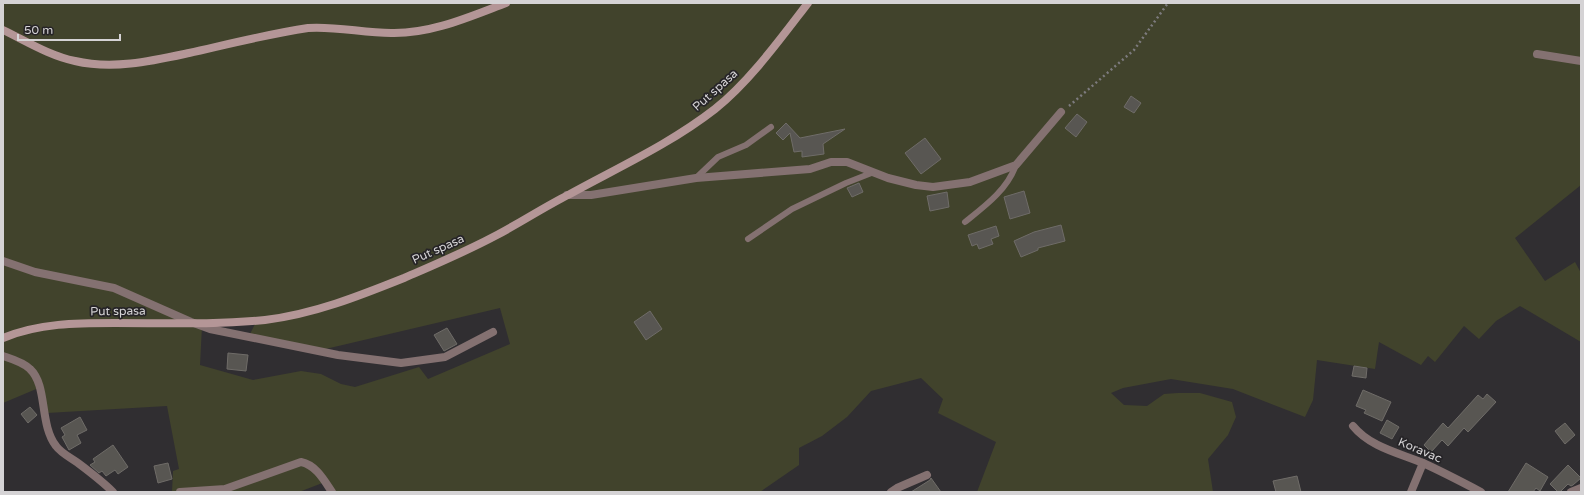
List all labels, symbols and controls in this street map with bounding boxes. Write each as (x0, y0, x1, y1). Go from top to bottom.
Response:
scale bar (18, 16, 120, 42)
text: 50 m (24, 23, 53, 37)
street label: Put spasa (690, 66, 740, 114)
street label: Put spasa (410, 231, 466, 267)
street label: Put spasa (90, 304, 146, 318)
street label: Koravac (1396, 435, 1444, 465)

